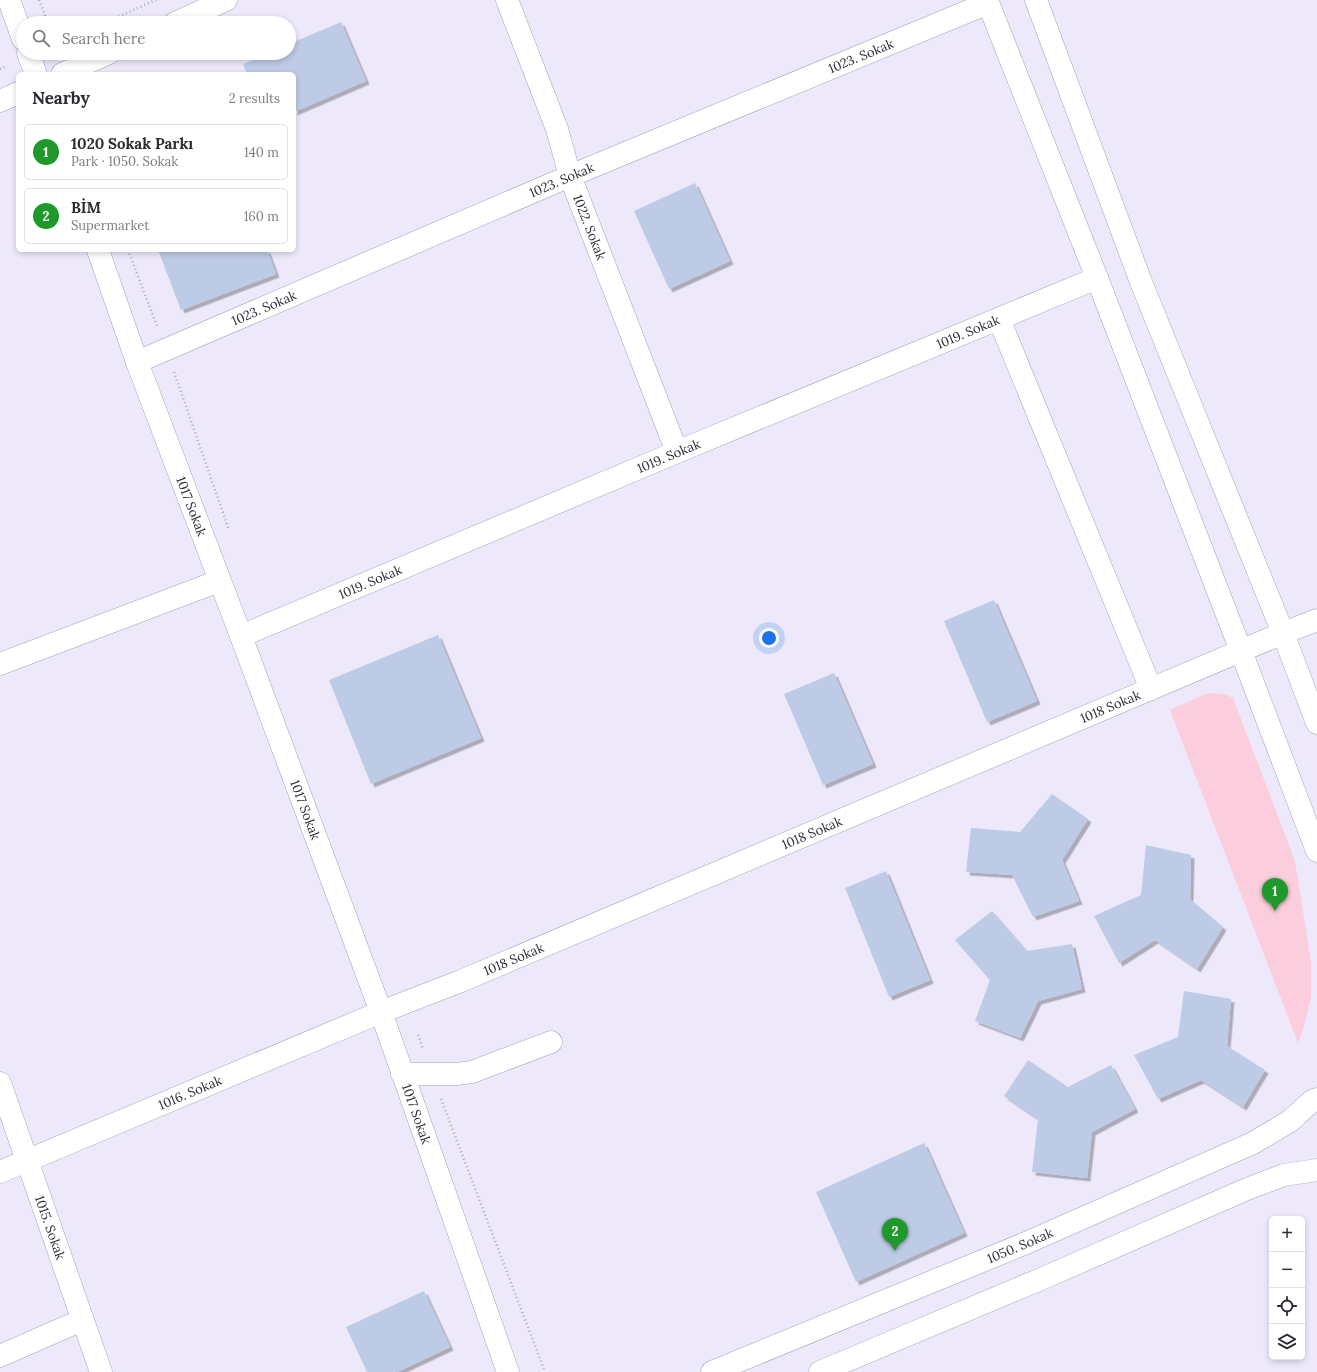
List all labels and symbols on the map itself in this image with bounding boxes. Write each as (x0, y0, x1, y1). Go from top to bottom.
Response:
street label: 1023. Sokak (826, 35, 896, 77)
street label: 1023. Sokak (527, 159, 597, 202)
street label: 1022. Sokak (569, 192, 610, 263)
street label: 1023. Sokak (229, 287, 299, 329)
street label: 1019. Sokak (934, 311, 1002, 353)
street label: 1019. Sokak (634, 435, 703, 477)
street label: 1017 Sokak (172, 474, 210, 539)
street label: 1019. Sokak (336, 561, 404, 603)
your location (759, 628, 779, 648)
street label: 1018 Sokak (1078, 686, 1143, 727)
street label: 1017 Sokak (286, 778, 324, 842)
street label: 1018 Sokak (779, 813, 845, 853)
pin: 1 (1262, 878, 1288, 911)
street label: 1018 Sokak (481, 939, 546, 980)
street label: 1016. Sokak (156, 1072, 224, 1114)
street label: 1017 Sokak (398, 1082, 435, 1146)
street label: 1015. Sokak (31, 1193, 69, 1262)
pin: 2 (882, 1218, 908, 1251)
street label: 1050. Sokak (985, 1224, 1056, 1267)

